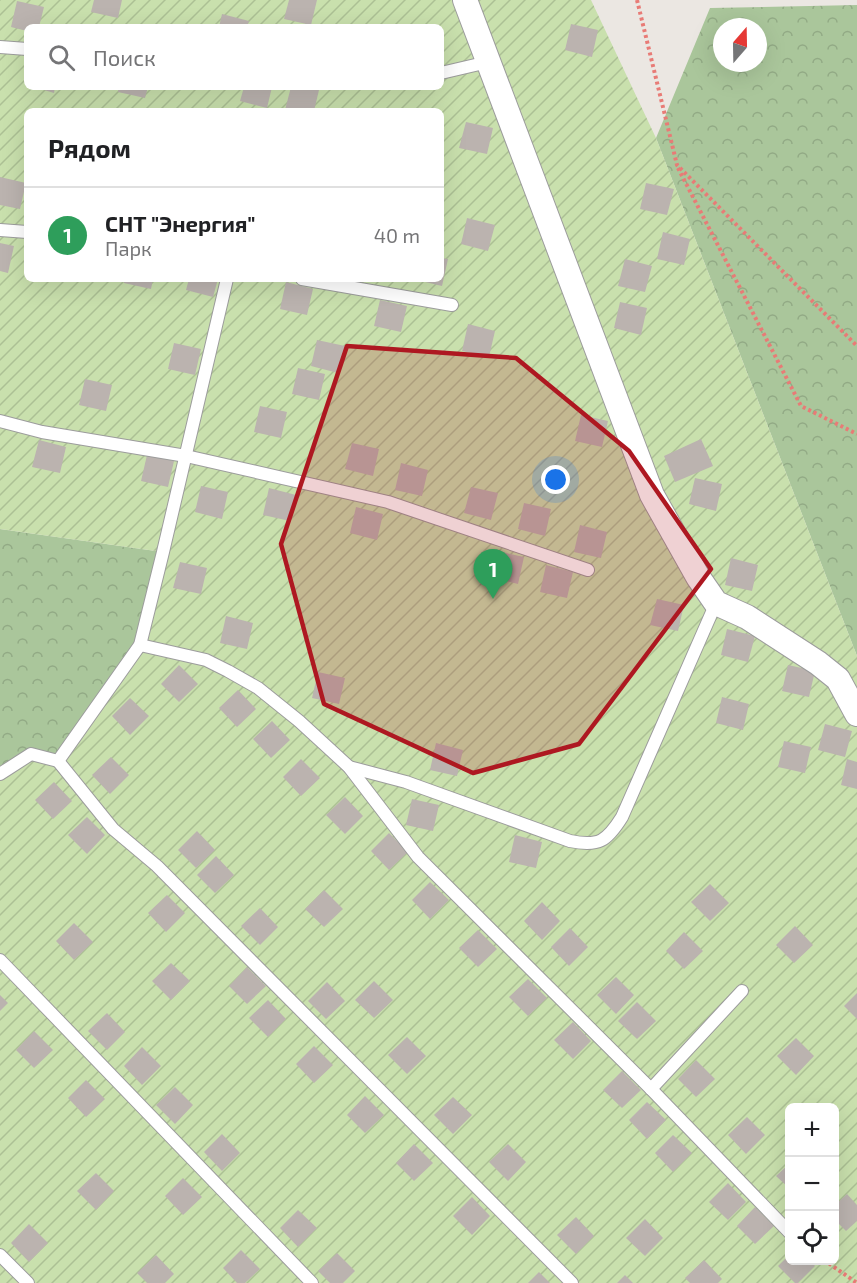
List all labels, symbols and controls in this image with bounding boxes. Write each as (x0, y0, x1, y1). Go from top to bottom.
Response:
north arrow (713, 18, 767, 72)
search box (24, 24, 444, 90)
icon: search (45, 41, 78, 74)
text: Поиск (93, 44, 156, 70)
text: Рядом (48, 132, 131, 163)
text: СНТ "Энергия" (105, 210, 255, 236)
text: 1 (63, 223, 72, 247)
text: 40 m (374, 223, 420, 247)
text: Парк (105, 236, 152, 260)
your location (541, 465, 570, 494)
pin: 1 (474, 550, 512, 599)
map controls (785, 1103, 839, 1265)
button: + (785, 1103, 839, 1157)
button: − (785, 1157, 839, 1211)
button: locate (785, 1211, 839, 1265)

